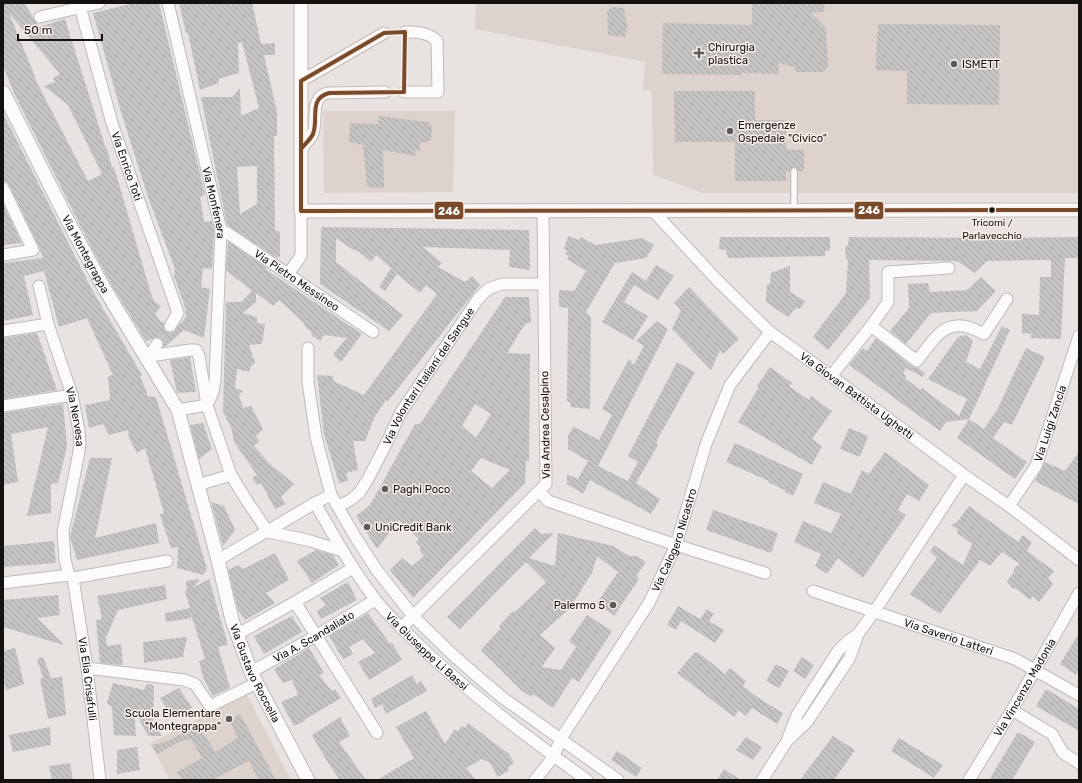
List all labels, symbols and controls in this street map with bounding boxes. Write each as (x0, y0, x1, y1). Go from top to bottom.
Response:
scale bar (18, 16, 102, 42)
text: 50 m (24, 23, 52, 37)
place label: Chirurgia plastica (708, 41, 755, 67)
marker: Chirurgia plastica (693, 47, 705, 59)
place label: ISMETT (962, 58, 1001, 71)
marker: ISMETT (949, 59, 959, 69)
place label: Emergenze Ospedale "Civico" (738, 119, 827, 145)
marker: Emergenze Ospedale "Civico" (725, 126, 735, 136)
street label: Via Enrico Toti (108, 130, 144, 202)
street label: Via Monfenera (199, 165, 227, 239)
line badge: 246 (434, 201, 464, 220)
line badge: 246 (854, 201, 884, 220)
text: 246 (858, 204, 880, 217)
text: 246 (438, 205, 460, 218)
marker: Tricomi / Parlavecchio (987, 205, 997, 215)
street label: Via Montegrappa (59, 213, 112, 296)
place label: Tricomi / Parlavecchio (962, 217, 1022, 242)
street label: Via Pietro Messineo (252, 247, 342, 314)
street label: Via Volontari Italiani del Sangue (381, 305, 477, 447)
street label: Via Giovan Battista Ughetti (797, 350, 916, 442)
street label: Via Andrea Cesalpino (538, 371, 553, 479)
street label: Via Luigi Zancla (1032, 384, 1069, 464)
street label: Via Nervesa (63, 385, 86, 447)
place label: Paghi Poco (393, 483, 450, 496)
marker: Paghi Poco (380, 484, 390, 494)
street label: Via Calogero Nicastro (649, 487, 699, 594)
place label: UniCredit Bank (375, 521, 452, 534)
marker: UniCredit Bank (362, 522, 372, 532)
place label: Palermo 5 (554, 599, 605, 612)
marker: Palermo 5 (608, 600, 618, 610)
street label: Via A. Scandaliato (271, 608, 357, 665)
street label: Via Giuseppe Li Bassi (383, 610, 471, 693)
street label: Via Saverio Latteri (902, 616, 995, 658)
street label: Via Gustavo Roccella (227, 622, 282, 725)
street label: Via Elia Crisafulli (75, 636, 99, 721)
street label: Via Vincenzo Madonia (991, 636, 1059, 739)
place label: Scuola Elementare "Montegrappa" (125, 707, 221, 733)
marker: Scuola Elementare "Montegrappa" (224, 714, 234, 724)

